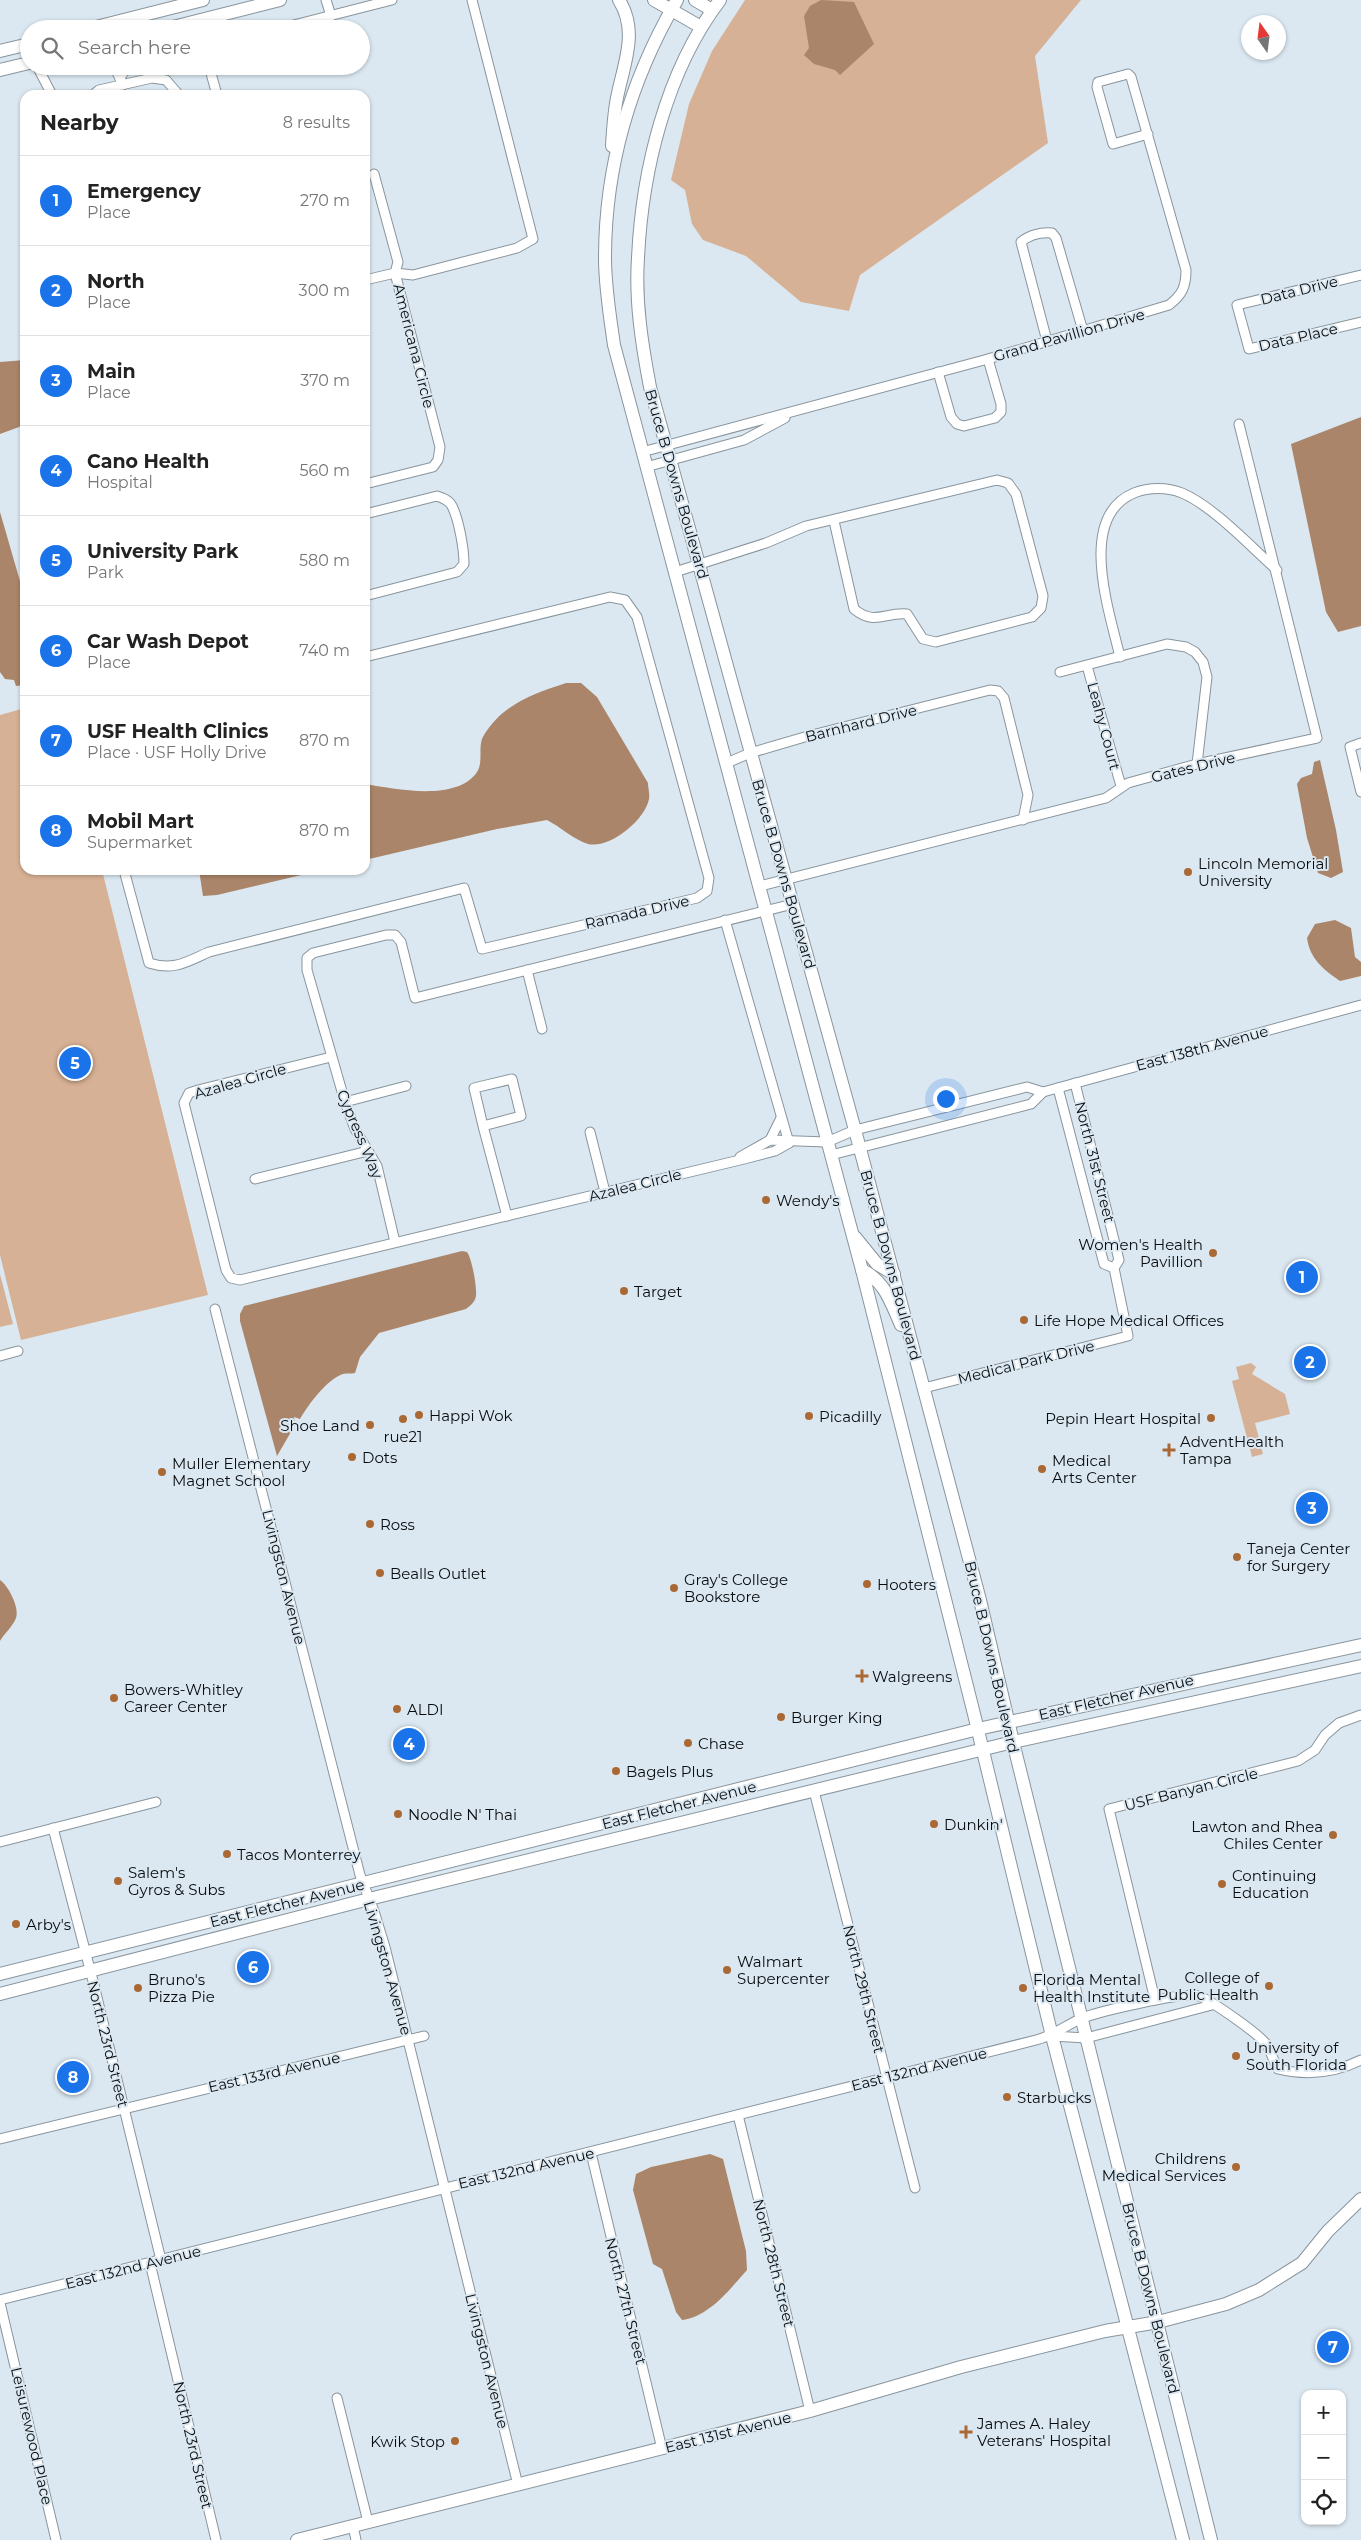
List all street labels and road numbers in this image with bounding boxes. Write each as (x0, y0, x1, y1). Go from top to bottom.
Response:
street label: Data Drive (1258, 271, 1340, 309)
street label: Americana Circle (389, 282, 439, 410)
street label: Grand Pavillion Drive (991, 304, 1147, 366)
street label: Data Place (1256, 319, 1340, 355)
street label: Bruce B Downs Boulevard (641, 387, 713, 581)
street label: Leahy Court (1083, 680, 1125, 772)
street label: Barnhard Drive (803, 700, 919, 746)
street label: Gates Drive (1149, 747, 1237, 787)
street label: Bruce B Downs Boulevard (748, 777, 820, 971)
street label: Ramada Drive (583, 891, 691, 933)
street label: East 138th Avenue (1134, 1021, 1270, 1075)
street label: Azalea Circle (192, 1059, 288, 1103)
street label: Cypress Way (333, 1087, 388, 1182)
street label: North 31st Street (1071, 1099, 1119, 1225)
street label: Azalea Circle (587, 1164, 683, 1206)
street label: Bruce B Downs Boulevard (856, 1168, 926, 1362)
street label: Medical Park Drive (956, 1336, 1096, 1388)
street label: Livingston Avenue (258, 1507, 310, 1647)
street label: Bruce B Downs Boulevard (961, 1559, 1023, 1755)
street label: East Fletcher Avenue (1037, 1670, 1195, 1724)
street label: USF Banyan Circle (1122, 1763, 1260, 1815)
street label: East Fletcher Avenue (600, 1777, 758, 1833)
street label: East Fletcher Avenue (208, 1875, 366, 1931)
street label: Livingston Avenue (360, 1899, 416, 2037)
street label: North 29th Street (839, 1923, 889, 2055)
street label: North 23rd Street (83, 1979, 133, 2109)
street label: East 132nd Avenue (849, 2043, 989, 2095)
street label: East 133rd Avenue (206, 2048, 342, 2096)
street label: East 132nd Avenue (456, 2143, 596, 2193)
street label: North 28th Street (749, 2197, 799, 2329)
street label: Bruce B Downs Boulevard (1118, 2200, 1184, 2396)
street label: North 27th Street (601, 2235, 651, 2367)
street label: East 132nd Avenue (63, 2241, 203, 2293)
street label: Livingston Avenue (461, 2291, 513, 2431)
street label: Leisurewood Place (7, 2365, 57, 2507)
street label: North 23rd Street (169, 2379, 217, 2511)
street label: East 131st Avenue (663, 2407, 793, 2457)

